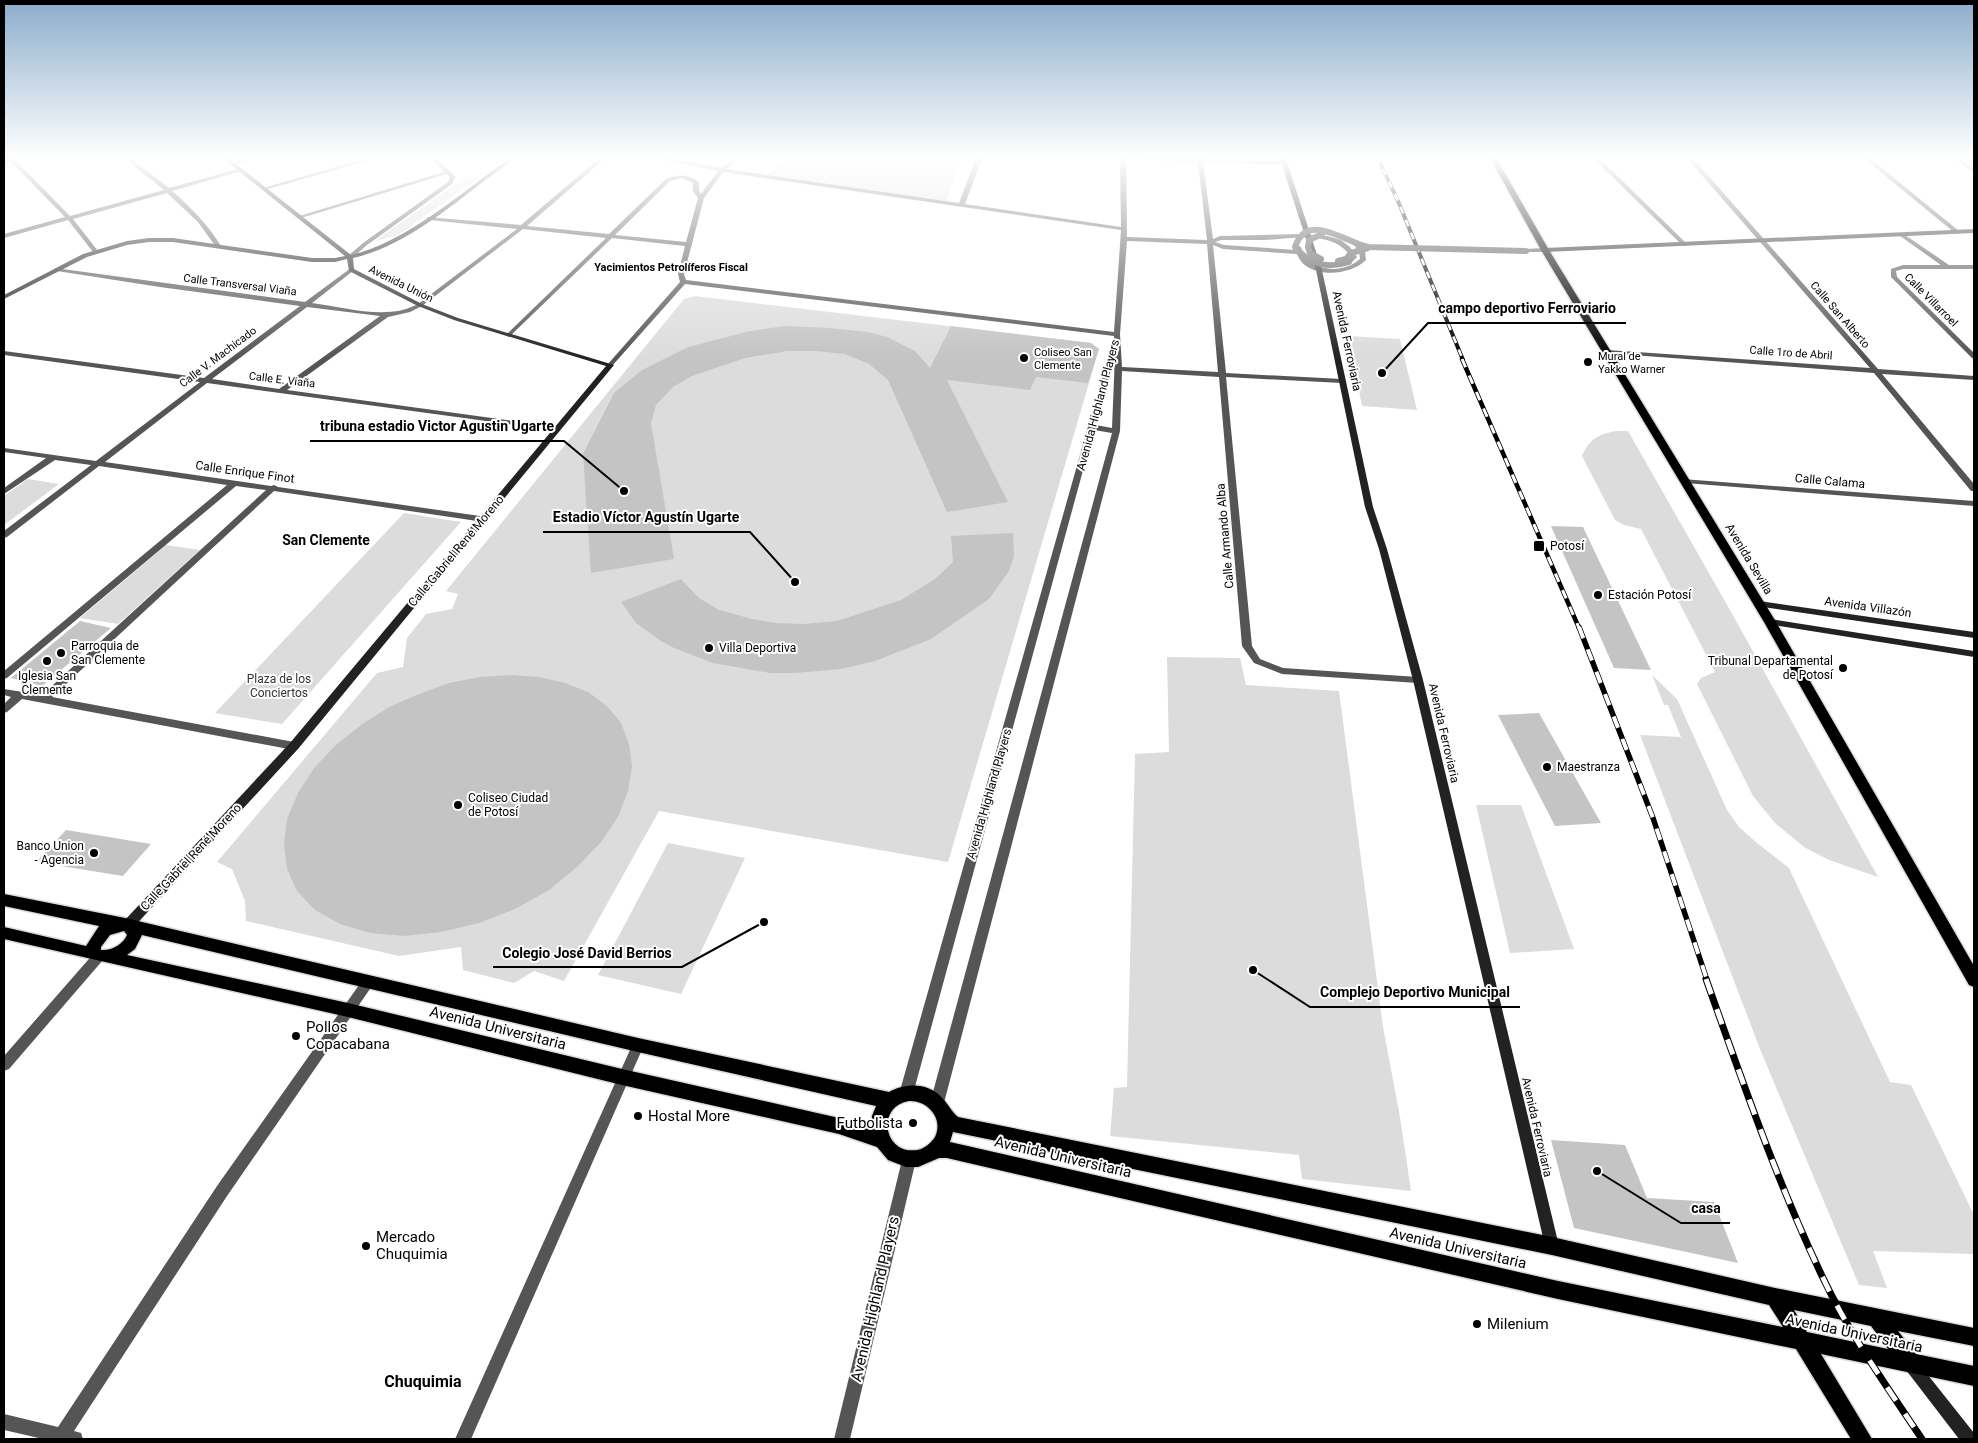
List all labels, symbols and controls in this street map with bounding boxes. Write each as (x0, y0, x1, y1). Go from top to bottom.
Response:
district label: Yacimientos Petrolíferos Fiscal (594, 261, 748, 274)
street label: Avenida Unión (367, 263, 435, 305)
street label: Calle Villarroel (1902, 271, 1960, 329)
street label: Calle Transversal Viaña (183, 272, 297, 298)
street label: Calle San Alberto (1808, 279, 1872, 351)
street label: Avenida Ferroviaria (1330, 290, 1364, 392)
callout: campo deportivo Ferroviario (1428, 294, 1626, 323)
text: campo deportivo Ferroviario (1438, 300, 1616, 316)
street label: Calle V. Machicado (177, 324, 259, 390)
street label: Avenida Highland Players (1074, 338, 1122, 472)
street label: Calle 1ro de Abril (1749, 344, 1833, 362)
place label: Coliseo San Clemente (1034, 346, 1092, 372)
place label: Mural de Yakko Warner (1598, 350, 1666, 376)
marker: Coliseo San Clemente (1018, 352, 1030, 364)
marker: Mural de Yakko Warner (1582, 356, 1594, 368)
street label: Calle E. Viaña (248, 369, 316, 391)
callout: tribuna estadio Victor Agustin Ugarte (310, 412, 564, 441)
text: tribuna estadio Victor Agustin Ugarte (320, 418, 554, 434)
street label: Calle Enrique Finot (195, 458, 295, 486)
street label: Calle Calama (1794, 471, 1866, 491)
street label: Calle Armando Alba (1213, 483, 1237, 589)
street label: Calle Gabriel René Moreno (405, 492, 507, 610)
callout: Estadio Víctor Agustín Ugarte (543, 503, 750, 532)
text: Estadio Víctor Agustín Ugarte (553, 509, 740, 525)
street label: Avenida Sevilla (1722, 521, 1776, 597)
district label: San Clemente (282, 532, 370, 548)
marker: Potosí (1532, 539, 1546, 553)
place label: Potosí (1550, 539, 1585, 553)
place label: Estación Potosí (1608, 588, 1692, 602)
marker: Estación Potosí (1592, 589, 1604, 601)
street label: Avenida Villazón (1824, 594, 1912, 620)
place label: Parroquia de San Clemente (71, 639, 145, 667)
place label: Villa Deportiva (719, 641, 796, 655)
marker: Villa Deportiva (703, 642, 715, 654)
marker: Parroquia de San Clemente (55, 647, 67, 659)
place label: Tribunal Departamental de Potosí (1708, 654, 1834, 682)
marker: Iglesia San Clemente (41, 655, 53, 667)
marker: Tribunal Departamental de Potosí (1837, 662, 1849, 674)
place label: Iglesia San Clemente (18, 669, 76, 697)
park label: Plaza de los Conciertos (247, 672, 311, 700)
street label: Avenida Ferroviaria (1426, 682, 1462, 784)
street label: Avenida Highland Players (964, 727, 1014, 861)
place label: Maestranza (1557, 760, 1620, 774)
marker: Maestranza (1541, 761, 1553, 773)
place label: Coliseo Ciudad de Potosí (468, 791, 548, 819)
marker: Coliseo Ciudad de Potosí (452, 799, 464, 811)
street label: Calle Gabriel René Moreno (138, 801, 244, 913)
place label: Banco Union - Agencia (16, 839, 84, 867)
marker: Banco Union - Agencia (88, 847, 100, 859)
callout: Colegio José David Berrios (493, 938, 682, 967)
text: Colegio José David Berrios (502, 945, 672, 961)
callout: Complejo Deportivo Municipal (1310, 978, 1520, 1007)
text: Complejo Deportivo Municipal (1320, 984, 1510, 1000)
street label: Avenida Universitaria (428, 1002, 568, 1054)
place label: Pollos Copacabana (306, 1018, 390, 1053)
marker: Pollos Copacabana (290, 1030, 302, 1042)
street label: Avenida Ferroviaria (1519, 1076, 1555, 1178)
place label: Hostal More (648, 1107, 730, 1125)
marker: Hostal More (632, 1110, 644, 1122)
place label: Futbolista (837, 1114, 903, 1132)
marker: Futbolista (907, 1117, 919, 1129)
street label: Avenida Universitaria (993, 1132, 1133, 1182)
callout: casa (1681, 1194, 1730, 1223)
text: casa (1691, 1200, 1721, 1216)
street label: Avenida Highland Players (847, 1215, 903, 1383)
street label: Avenida Universitaria (1388, 1223, 1528, 1273)
place label: Mercado Chuquimia (376, 1228, 448, 1263)
marker: Mercado Chuquimia (360, 1240, 372, 1252)
street label: Avenida Universitaria (1784, 1310, 1924, 1356)
place label: Milenium (1487, 1315, 1549, 1333)
marker: Milenium (1471, 1318, 1483, 1330)
district label: Chuquimia (384, 1372, 462, 1391)

